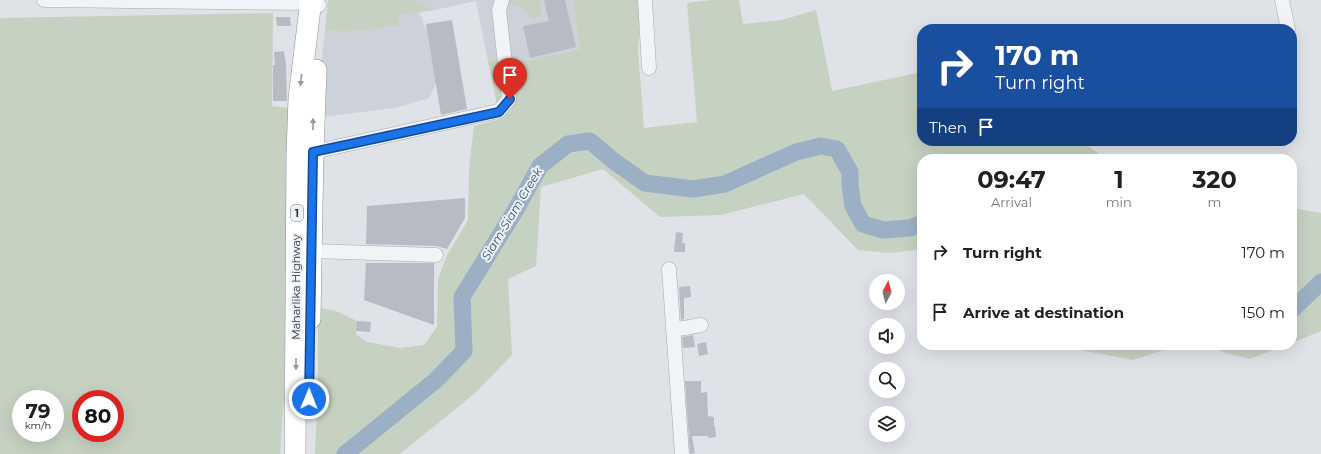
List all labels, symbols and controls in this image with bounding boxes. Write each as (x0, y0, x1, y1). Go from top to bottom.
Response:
text: 170 m (995, 38, 1079, 72)
icon: right (929, 40, 981, 92)
pin (493, 58, 527, 99)
icon: arrive (499, 64, 521, 86)
text: Turn right (995, 72, 1085, 94)
one-way arrow (298, 74, 304, 86)
icon: arrive (975, 116, 997, 138)
one-way arrow (310, 118, 317, 130)
text: Then (929, 118, 967, 137)
water label: Siam-Siam Creek (478, 164, 546, 263)
text: 09:47 (977, 165, 1046, 194)
text: 1 (1114, 165, 1124, 194)
text: 320 (1192, 165, 1237, 194)
text: Arrival (991, 194, 1032, 210)
text: min (1106, 194, 1132, 210)
text: m (1208, 194, 1221, 210)
road number: 1 (291, 205, 303, 221)
street label: Maharlika Highway (289, 234, 303, 340)
icon: right (929, 241, 951, 263)
text: Turn right (963, 243, 1042, 262)
text: 170 m (1241, 243, 1285, 262)
north arrow (869, 274, 905, 310)
map controls (869, 274, 905, 442)
icon: arrive (929, 301, 951, 323)
text: Arrive at destination (963, 303, 1124, 322)
text: 150 m (1241, 303, 1285, 322)
button: sound (869, 318, 905, 354)
one-way arrow (293, 358, 299, 371)
button: search (869, 362, 905, 398)
position arrow (288, 378, 330, 420)
speed limit sign: 80 (72, 390, 124, 442)
text: 79 (25, 399, 51, 423)
button: layers (869, 406, 905, 442)
text: km/h (25, 419, 51, 432)

